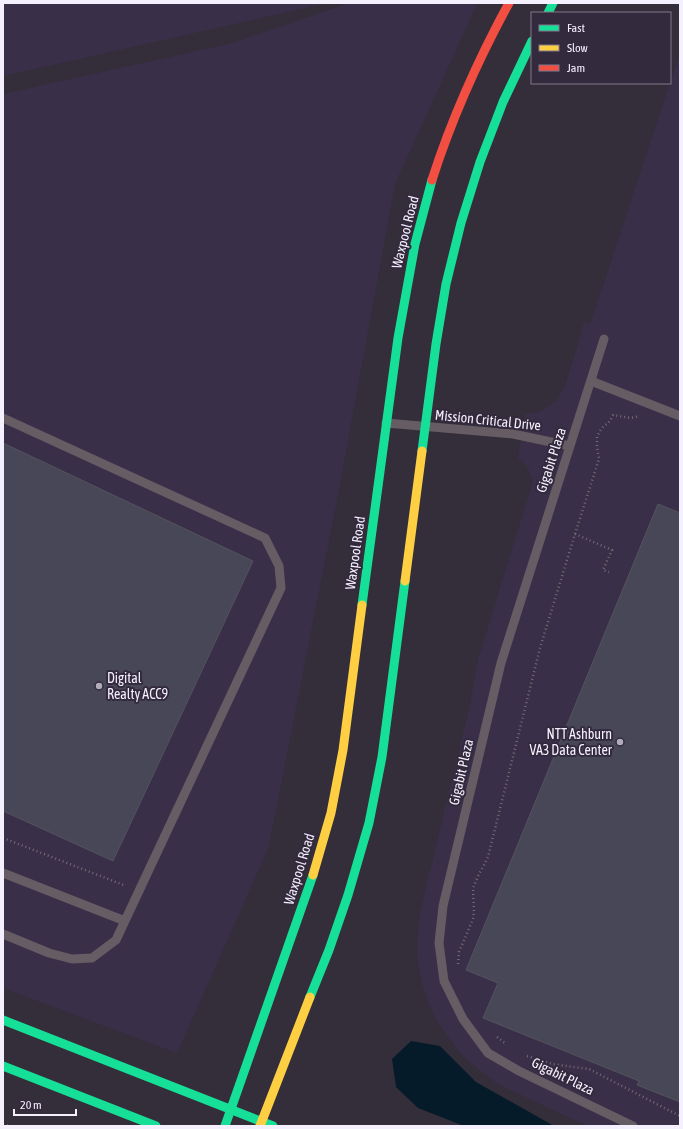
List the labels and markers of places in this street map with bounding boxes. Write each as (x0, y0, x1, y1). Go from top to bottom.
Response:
place label: Digital Realty ACC9 (107, 670, 168, 702)
marker: Digital Realty ACC9 (94, 681, 104, 691)
place label: NTT Ashburn VA3 Data Center (529, 726, 613, 758)
marker: NTT Ashburn VA3 Data Center (615, 737, 625, 747)

